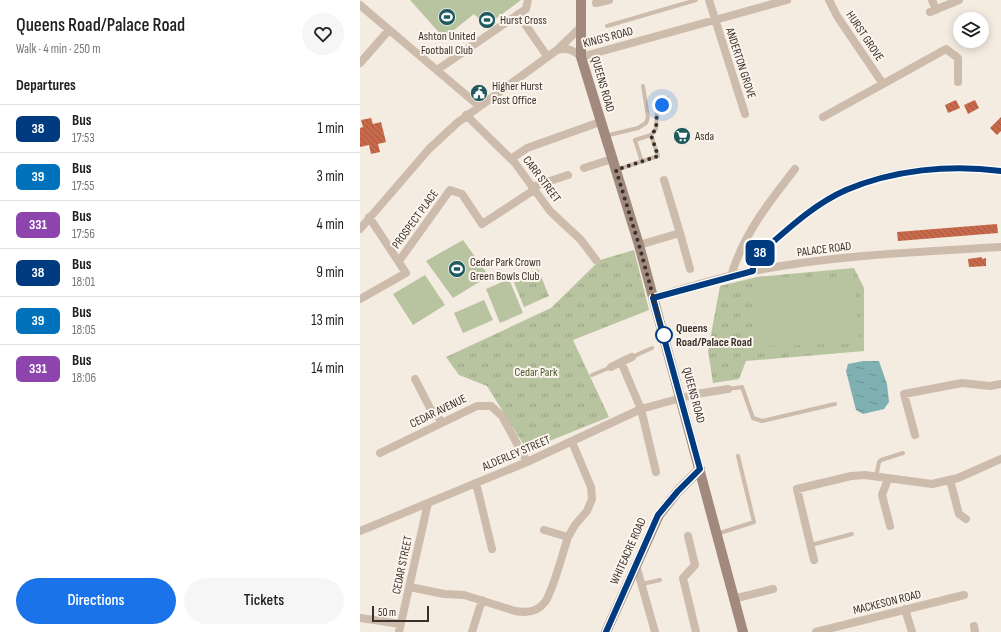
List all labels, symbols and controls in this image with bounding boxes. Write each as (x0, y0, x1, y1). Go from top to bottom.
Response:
sports icon: Ashton United Football Club (437, 7, 457, 27)
street label: HURST GROVE (842, 8, 887, 64)
sports icon: Hurst Cross (477, 10, 497, 30)
map controls (953, 12, 989, 48)
button: layers (953, 12, 989, 48)
button: heart (302, 13, 344, 55)
place label: Hurst Cross (500, 13, 547, 28)
text: Queens Road/Palace Road (16, 14, 185, 37)
street label: KING'S ROAD (581, 24, 635, 51)
street label: ANDERTON GROVE (722, 25, 759, 101)
place label: Ashton United Football Club (418, 29, 476, 58)
text: Walk · 4 min · 250 m (16, 41, 101, 57)
street label: QUEENS ROAD (587, 55, 618, 114)
text: Departures (16, 76, 76, 95)
place label: Higher Hurst Post Office (492, 79, 543, 108)
public building icon: Higher Hurst Post Office (469, 83, 489, 103)
your location (652, 95, 672, 115)
text: Bus (72, 111, 91, 130)
text: 1 min (318, 119, 344, 138)
text: 38 (32, 120, 44, 137)
supermarket icon: Asda (672, 126, 692, 146)
place label: Asda (694, 129, 714, 144)
text: 17:53 (72, 130, 95, 146)
street label: CARR STREET (519, 153, 564, 206)
text: Bus (72, 159, 91, 178)
text: 3 min (316, 167, 344, 186)
text: 39 (32, 168, 44, 185)
text: 17:55 (72, 178, 95, 194)
street label: PROSPECT PLACE (389, 187, 442, 252)
text: Bus (72, 207, 91, 226)
text: 4 min (317, 215, 344, 234)
text: 331 (29, 216, 47, 233)
text: 17:56 (72, 226, 95, 242)
street label: PALACE ROAD (796, 239, 852, 260)
line badge: 38 (742, 240, 778, 266)
text: 38 (754, 244, 766, 261)
text: Bus (72, 255, 91, 274)
place label: Cedar Park Crown Green Bowls Club (470, 255, 541, 284)
sports icon: Cedar Park Crown Green Bowls Club (447, 259, 467, 279)
text: 9 min (316, 263, 344, 282)
text: 38 (32, 264, 44, 281)
text: 18:01 (72, 274, 95, 290)
text: Bus (72, 303, 91, 322)
text: 13 min (311, 311, 344, 330)
text: 39 (32, 312, 44, 329)
place label: Queens Road/Palace Road (676, 321, 752, 350)
text: 18:05 (72, 322, 96, 338)
marker: Queens Road/Palace Road (655, 326, 673, 344)
text: Bus (72, 351, 91, 370)
text: 14 min (311, 359, 344, 378)
text: 331 (29, 360, 47, 377)
park label: Cedar Park (514, 365, 558, 380)
street label: QUEENS ROAD (679, 366, 708, 425)
text: 18:06 (72, 370, 96, 386)
street label: CEDAR AVENUE (407, 391, 469, 432)
street label: ALDERLEY STREET (479, 432, 553, 475)
street label: WHITEACRE ROAD (607, 515, 650, 587)
street label: CEDAR STREET (389, 534, 416, 596)
button: Directions (16, 578, 176, 624)
button: Tickets (184, 578, 344, 624)
street label: MACKESON ROAD (851, 587, 923, 618)
scale bar (372, 604, 429, 623)
text: 50 m (378, 606, 396, 619)

